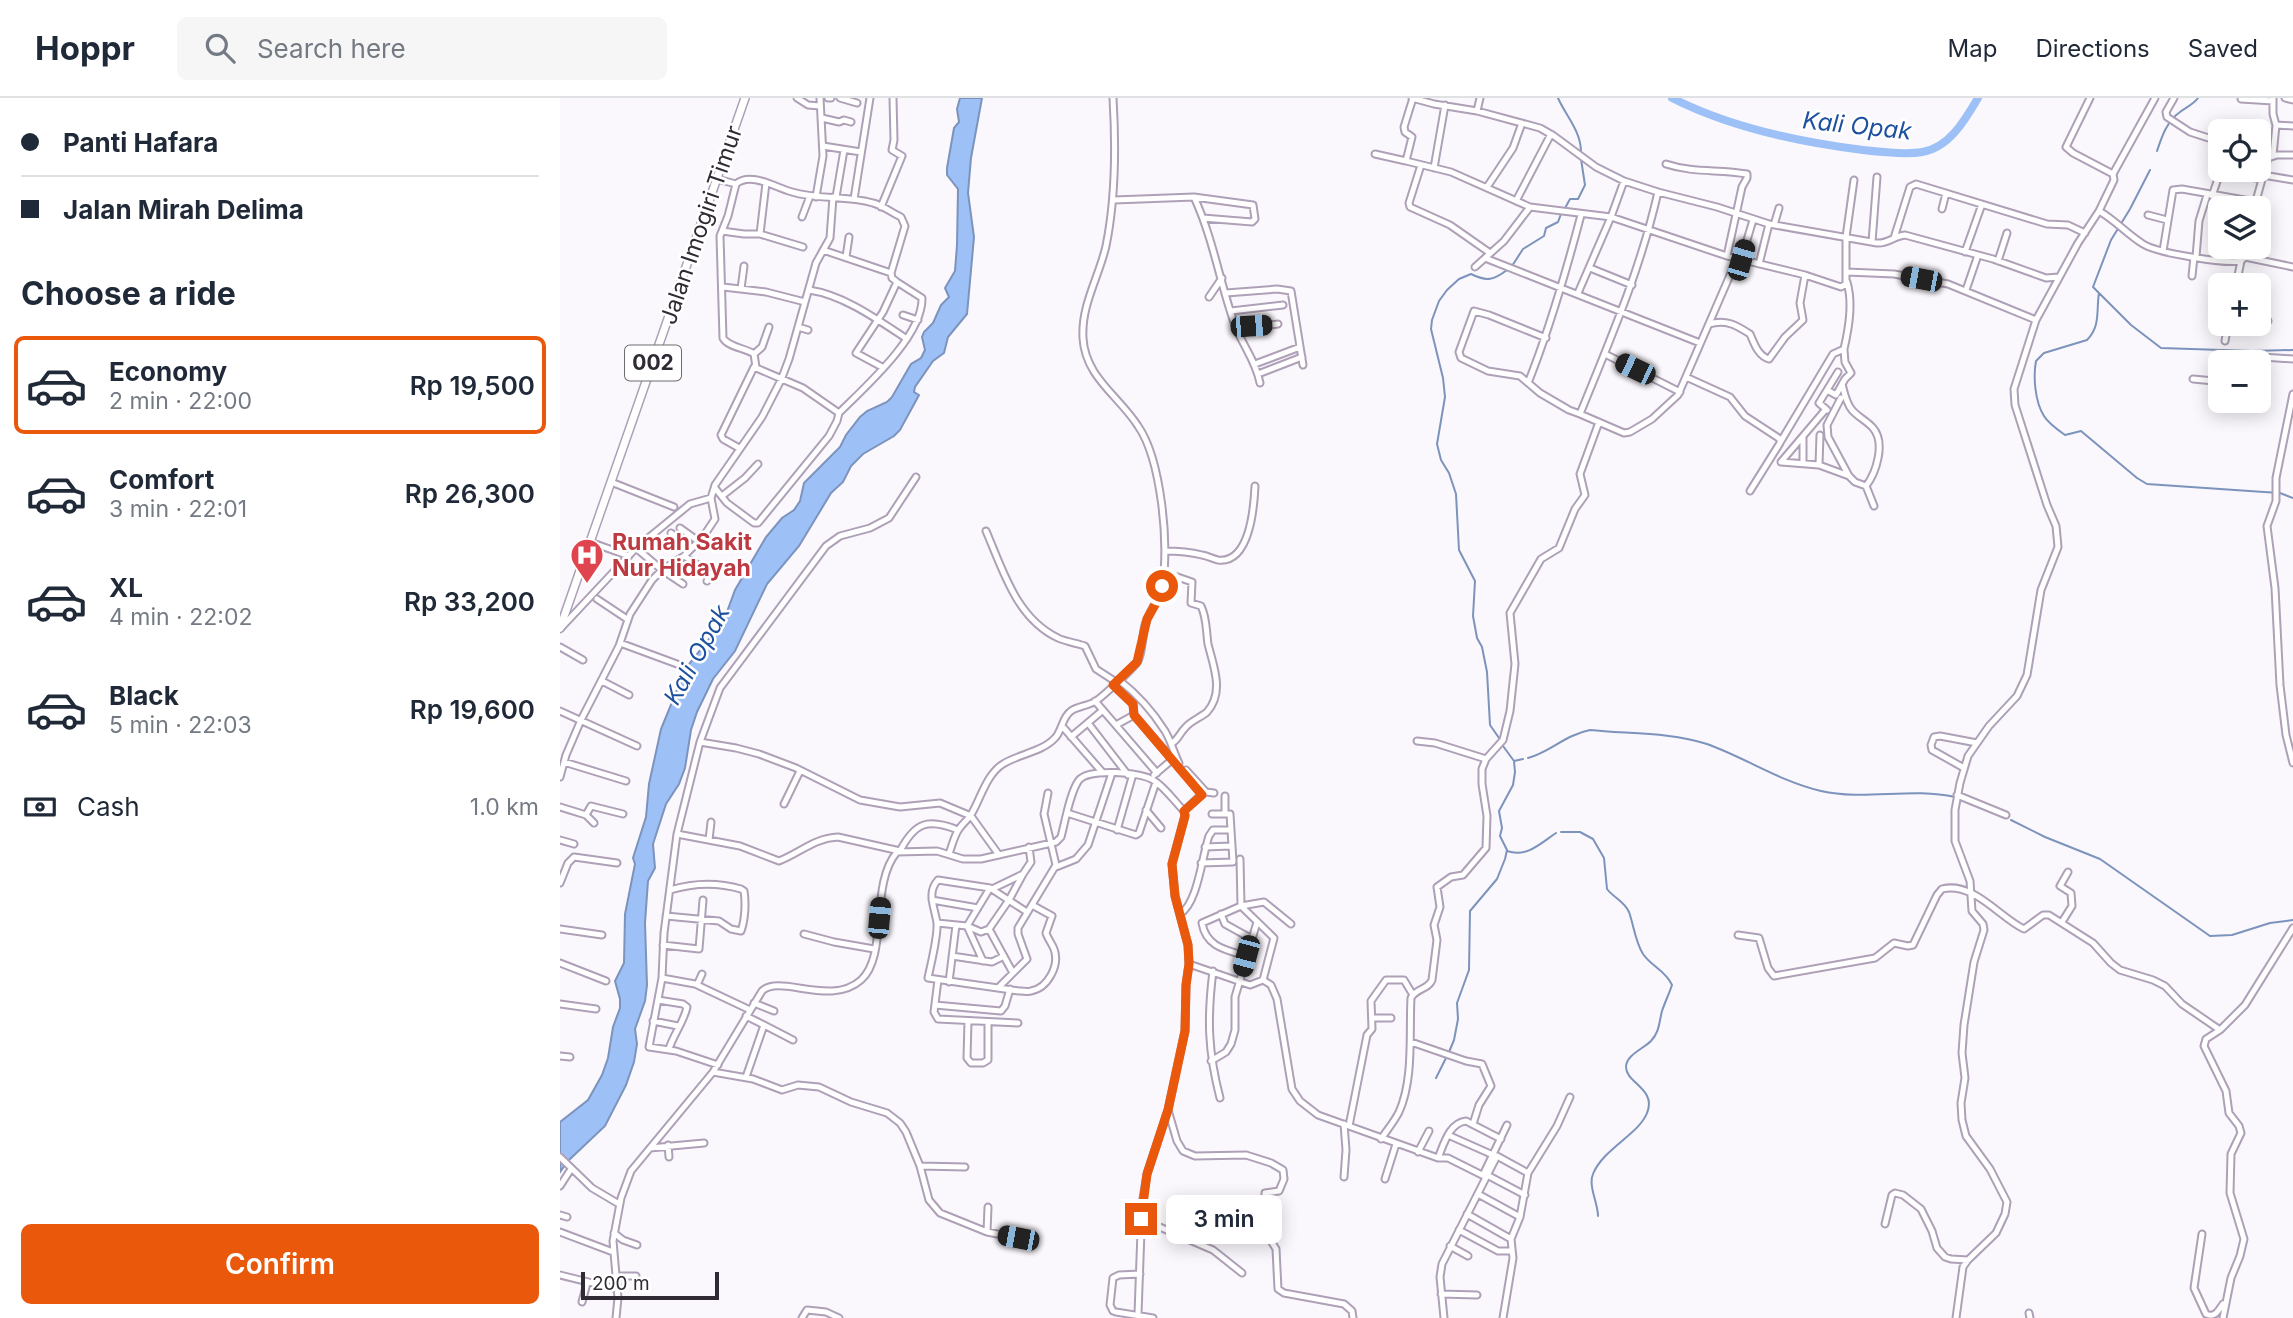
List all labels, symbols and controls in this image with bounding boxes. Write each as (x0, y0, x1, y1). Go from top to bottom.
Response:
search box (177, 17, 667, 80)
text: Hoppr (35, 28, 135, 68)
icon: search (201, 29, 239, 67)
text: Search here (257, 33, 406, 64)
text: Map (1948, 34, 1997, 63)
text: Directions (2035, 34, 2150, 63)
text: Saved (2188, 34, 2258, 63)
water label: Kali Opak (1801, 105, 1914, 146)
map controls (2208, 119, 2271, 413)
button: locate (2208, 119, 2271, 182)
street label: Jalan Imogiri Timur (654, 122, 748, 328)
text: Panti Hafara (63, 127, 218, 158)
text: Jalan Mirah Delima (63, 194, 304, 225)
button: layers (2208, 196, 2271, 259)
car (1726, 237, 1757, 283)
car (1899, 265, 1944, 293)
button: + (2208, 273, 2271, 336)
text: Choose a ride (21, 274, 236, 313)
car (1230, 314, 1273, 338)
road number: 002 (625, 345, 681, 380)
car (1612, 350, 1659, 388)
button: − (2208, 350, 2271, 413)
icon: car (25, 354, 88, 417)
text: Economy (109, 356, 227, 387)
text: Rp 19,500 (410, 370, 535, 401)
text: 2 min · 22:00 (109, 387, 252, 415)
icon: car (25, 462, 88, 525)
text: Comfort (109, 464, 214, 495)
text: Rp 26,300 (405, 478, 535, 509)
text: 3 min · 22:01 (109, 495, 247, 523)
place label: Rumah Sakit Nur Hidayah (612, 528, 753, 582)
hospital icon: Rumah Sakit Nur Hidayah (568, 536, 606, 585)
icon: car (25, 570, 88, 633)
route start (1146, 570, 1178, 602)
text: XL (109, 572, 143, 603)
text: Rp 33,200 (404, 586, 535, 617)
water label: Kali Opak (657, 599, 736, 710)
text: 4 min · 22:02 (109, 603, 252, 631)
icon: car (25, 678, 88, 741)
text: Black (109, 680, 179, 711)
text: Rp 19,600 (410, 694, 535, 725)
text: 5 min · 22:03 (109, 711, 252, 739)
icon: cash (21, 788, 59, 826)
text: Cash (77, 791, 140, 822)
text: 1.0 km (470, 793, 539, 821)
car (867, 896, 892, 940)
car (1231, 933, 1262, 979)
callout: 3 min (1166, 1194, 1281, 1244)
route end (1125, 1203, 1157, 1235)
text: 3 min (1193, 1205, 1255, 1233)
button: Confirm (21, 1224, 539, 1304)
car (996, 1224, 1041, 1252)
scale bar (581, 1269, 719, 1301)
text: 200 m (592, 1272, 650, 1295)

